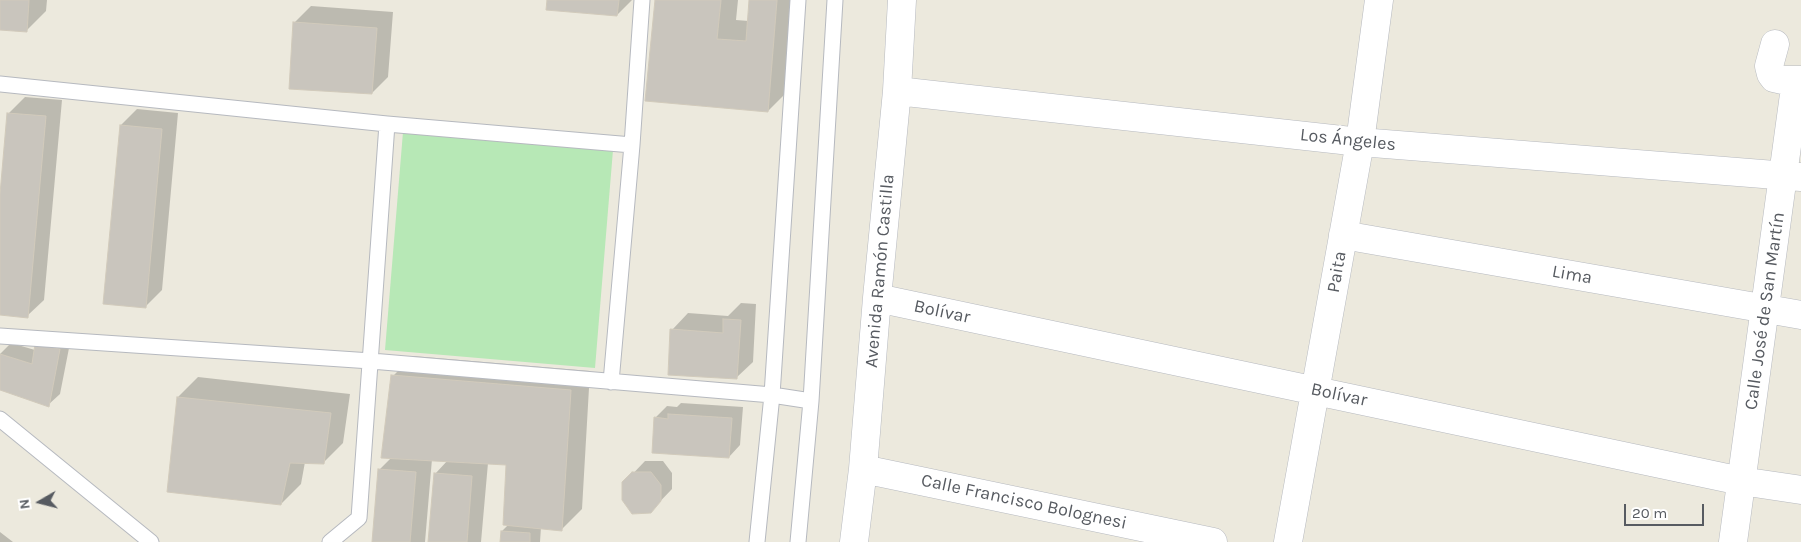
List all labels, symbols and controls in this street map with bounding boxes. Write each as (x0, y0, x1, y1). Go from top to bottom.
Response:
street label: Los Ángeles (1299, 124, 1397, 156)
street label: Avenida Ramón Castilla (861, 173, 899, 369)
street label: Calle José de San Martín (1740, 211, 1790, 411)
street label: Paita (1323, 249, 1351, 295)
street label: Lima (1550, 261, 1594, 289)
street label: Bolívar (912, 296, 972, 328)
street label: Bolívar (1309, 379, 1369, 411)
street label: Calle Francisco Bolognesi (919, 470, 1129, 534)
north arrow (15, 477, 65, 527)
scale bar (1626, 494, 1706, 526)
text: N (16, 498, 34, 510)
text: 20 m (1632, 504, 1667, 522)

